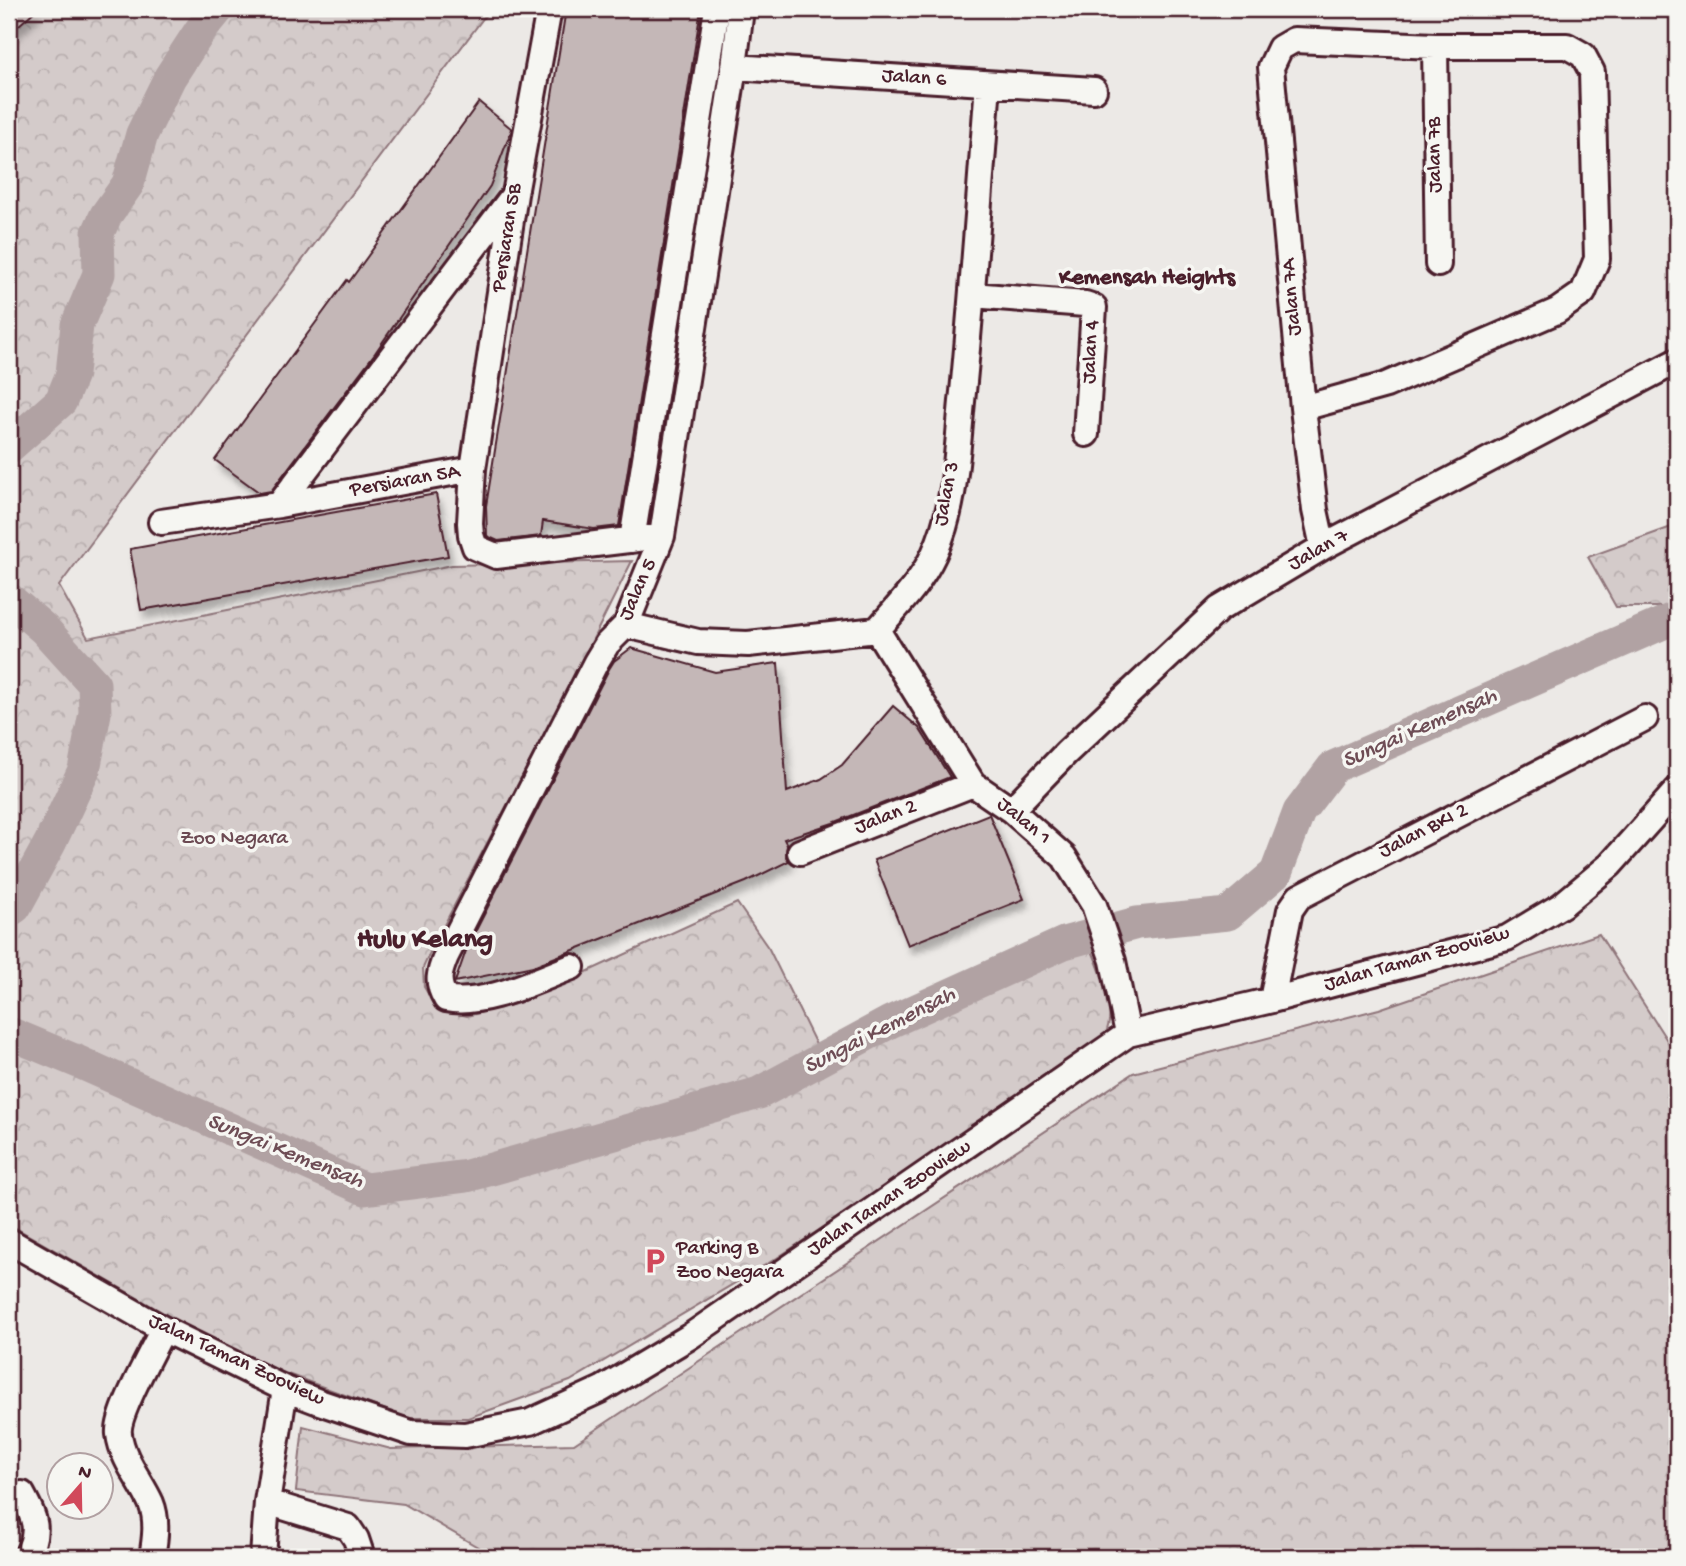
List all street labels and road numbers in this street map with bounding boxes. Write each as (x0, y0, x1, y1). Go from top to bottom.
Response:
street label: Jalan 6 (881, 64, 947, 94)
street label: Jalan 7B (1423, 116, 1449, 193)
street label: Persiaran 5B (487, 181, 529, 295)
street label: Jalan 7A (1277, 256, 1309, 337)
street label: Jalan 4 (1078, 319, 1106, 385)
street label: Persiaran 5A (347, 460, 464, 504)
street label: Jalan 3 (930, 460, 966, 528)
street label: Jalan 7 (1285, 524, 1354, 578)
street label: Jalan 5 (614, 555, 664, 625)
street label: Jalan 1 (991, 793, 1055, 851)
street label: Jalan 2 (851, 795, 921, 841)
street label: Jalan BKI 2 (1375, 799, 1473, 865)
street label: Jalan Taman Zooview (1321, 921, 1513, 998)
street label: Jalan Taman Zooview (804, 1135, 977, 1263)
street label: Jalan Taman Zooview (144, 1309, 329, 1413)

